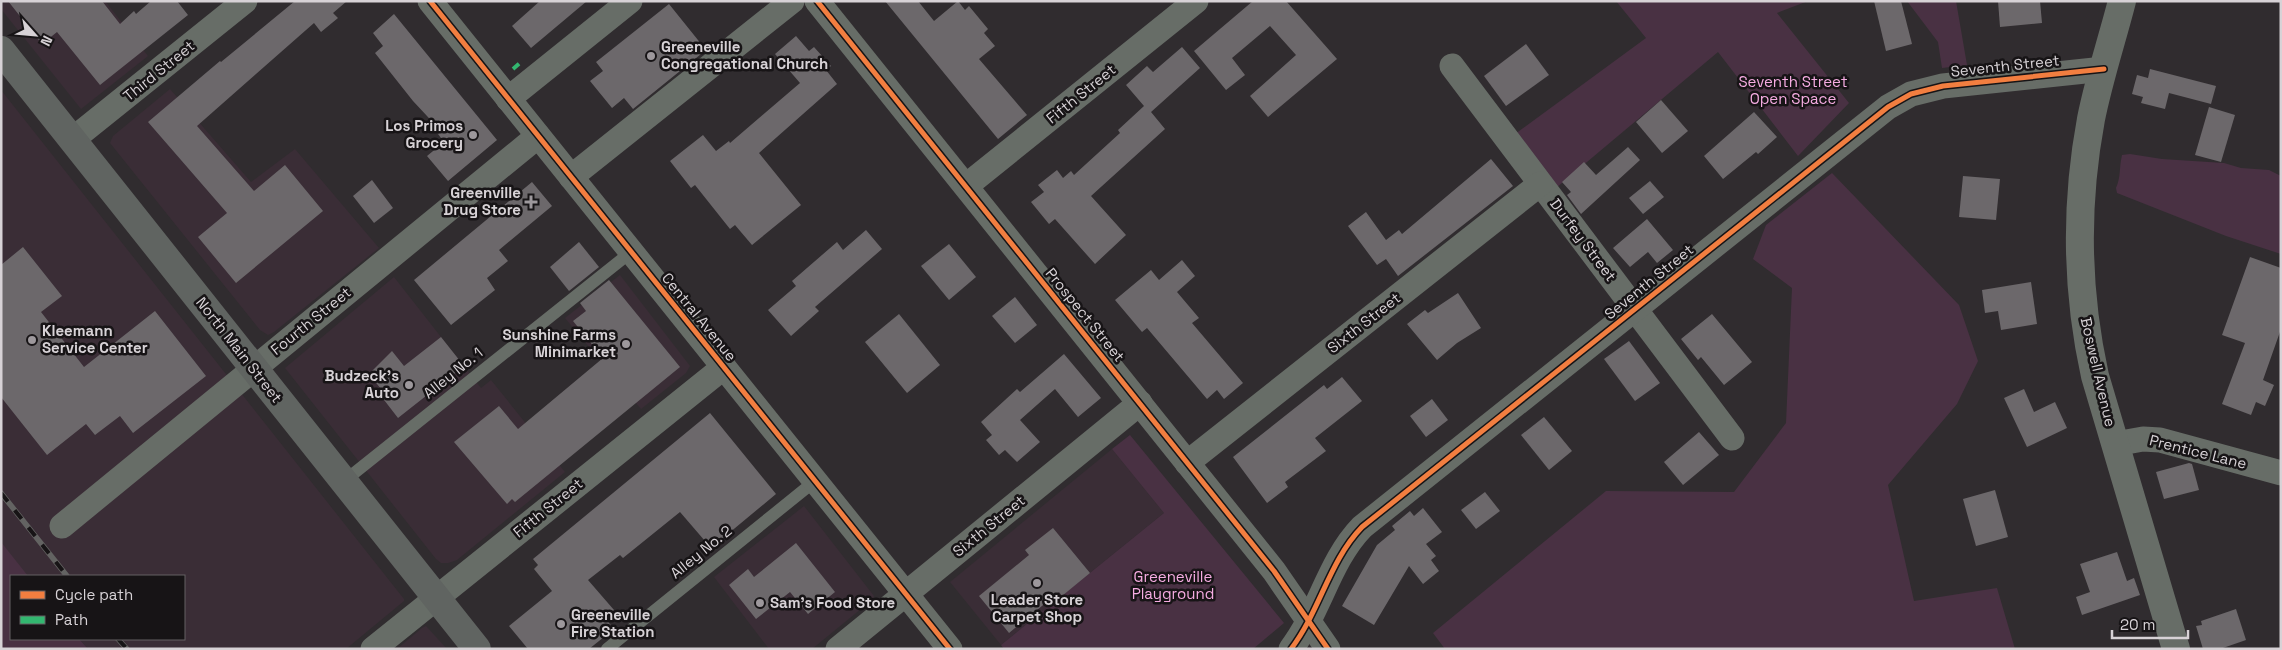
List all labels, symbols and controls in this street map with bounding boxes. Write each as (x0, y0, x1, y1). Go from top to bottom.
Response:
north arrow (10, 10, 60, 60)
text: N (36, 33, 57, 49)
street label: Third Street (119, 36, 198, 105)
place label: Greeneville Congregational Church (661, 37, 828, 73)
marker: Greeneville Congregational Church (645, 50, 657, 62)
street label: Seventh Street (1950, 50, 2060, 81)
street label: Fifth Street (1042, 60, 1119, 127)
park label: Seventh Street Open Space (1738, 72, 1848, 108)
place label: Los Primos Grocery (385, 116, 463, 152)
marker: Los Primos Grocery (467, 129, 479, 141)
place label: Greenville Drug Store (443, 183, 521, 219)
street label: Durfey Street (1546, 195, 1621, 285)
marker: Greenville Drug Store (525, 196, 537, 208)
street label: Seventh Street (1600, 240, 1697, 323)
street label: Prospect Street (1042, 264, 1129, 366)
street label: Central Avenue (658, 268, 741, 365)
street label: Fourth Street (267, 282, 355, 359)
street label: Sixth Street (1323, 288, 1404, 357)
street label: North Main Street (192, 293, 287, 406)
street label: Boswell Avenue (2077, 315, 2120, 429)
place label: Kleemann Service Center (42, 321, 148, 357)
place label: Sunshine Farms Minimarket (502, 325, 616, 361)
marker: Kleemann Service Center (26, 334, 38, 346)
marker: Sunshine Farms Minimarket (620, 338, 632, 350)
street label: Alley No. 1 (419, 343, 486, 402)
place label: Budzeck's Auto (325, 366, 399, 402)
marker: Budzeck's Auto (403, 379, 415, 391)
street label: Prentice Lane (2148, 430, 2249, 473)
street label: Fifth Street (509, 474, 586, 541)
street label: Sixth Street (949, 491, 1029, 561)
street label: Alley No. 2 (666, 521, 735, 582)
park label: Greeneville Playground (1132, 567, 1214, 603)
legend (10, 575, 185, 640)
marker: Leader Store Carpet Shop (1031, 577, 1043, 589)
text: Cycle path (55, 585, 133, 604)
place label: Leader Store Carpet Shop (991, 590, 1084, 626)
place label: Sam's Food Store (770, 593, 895, 612)
marker: Sam's Food Store (754, 597, 766, 609)
place label: Greeneville Fire Station (571, 605, 654, 641)
scale bar (2112, 608, 2188, 640)
text: Path (55, 610, 88, 629)
text: 20 m (2120, 615, 2155, 634)
marker: Greeneville Fire Station (555, 618, 567, 630)

